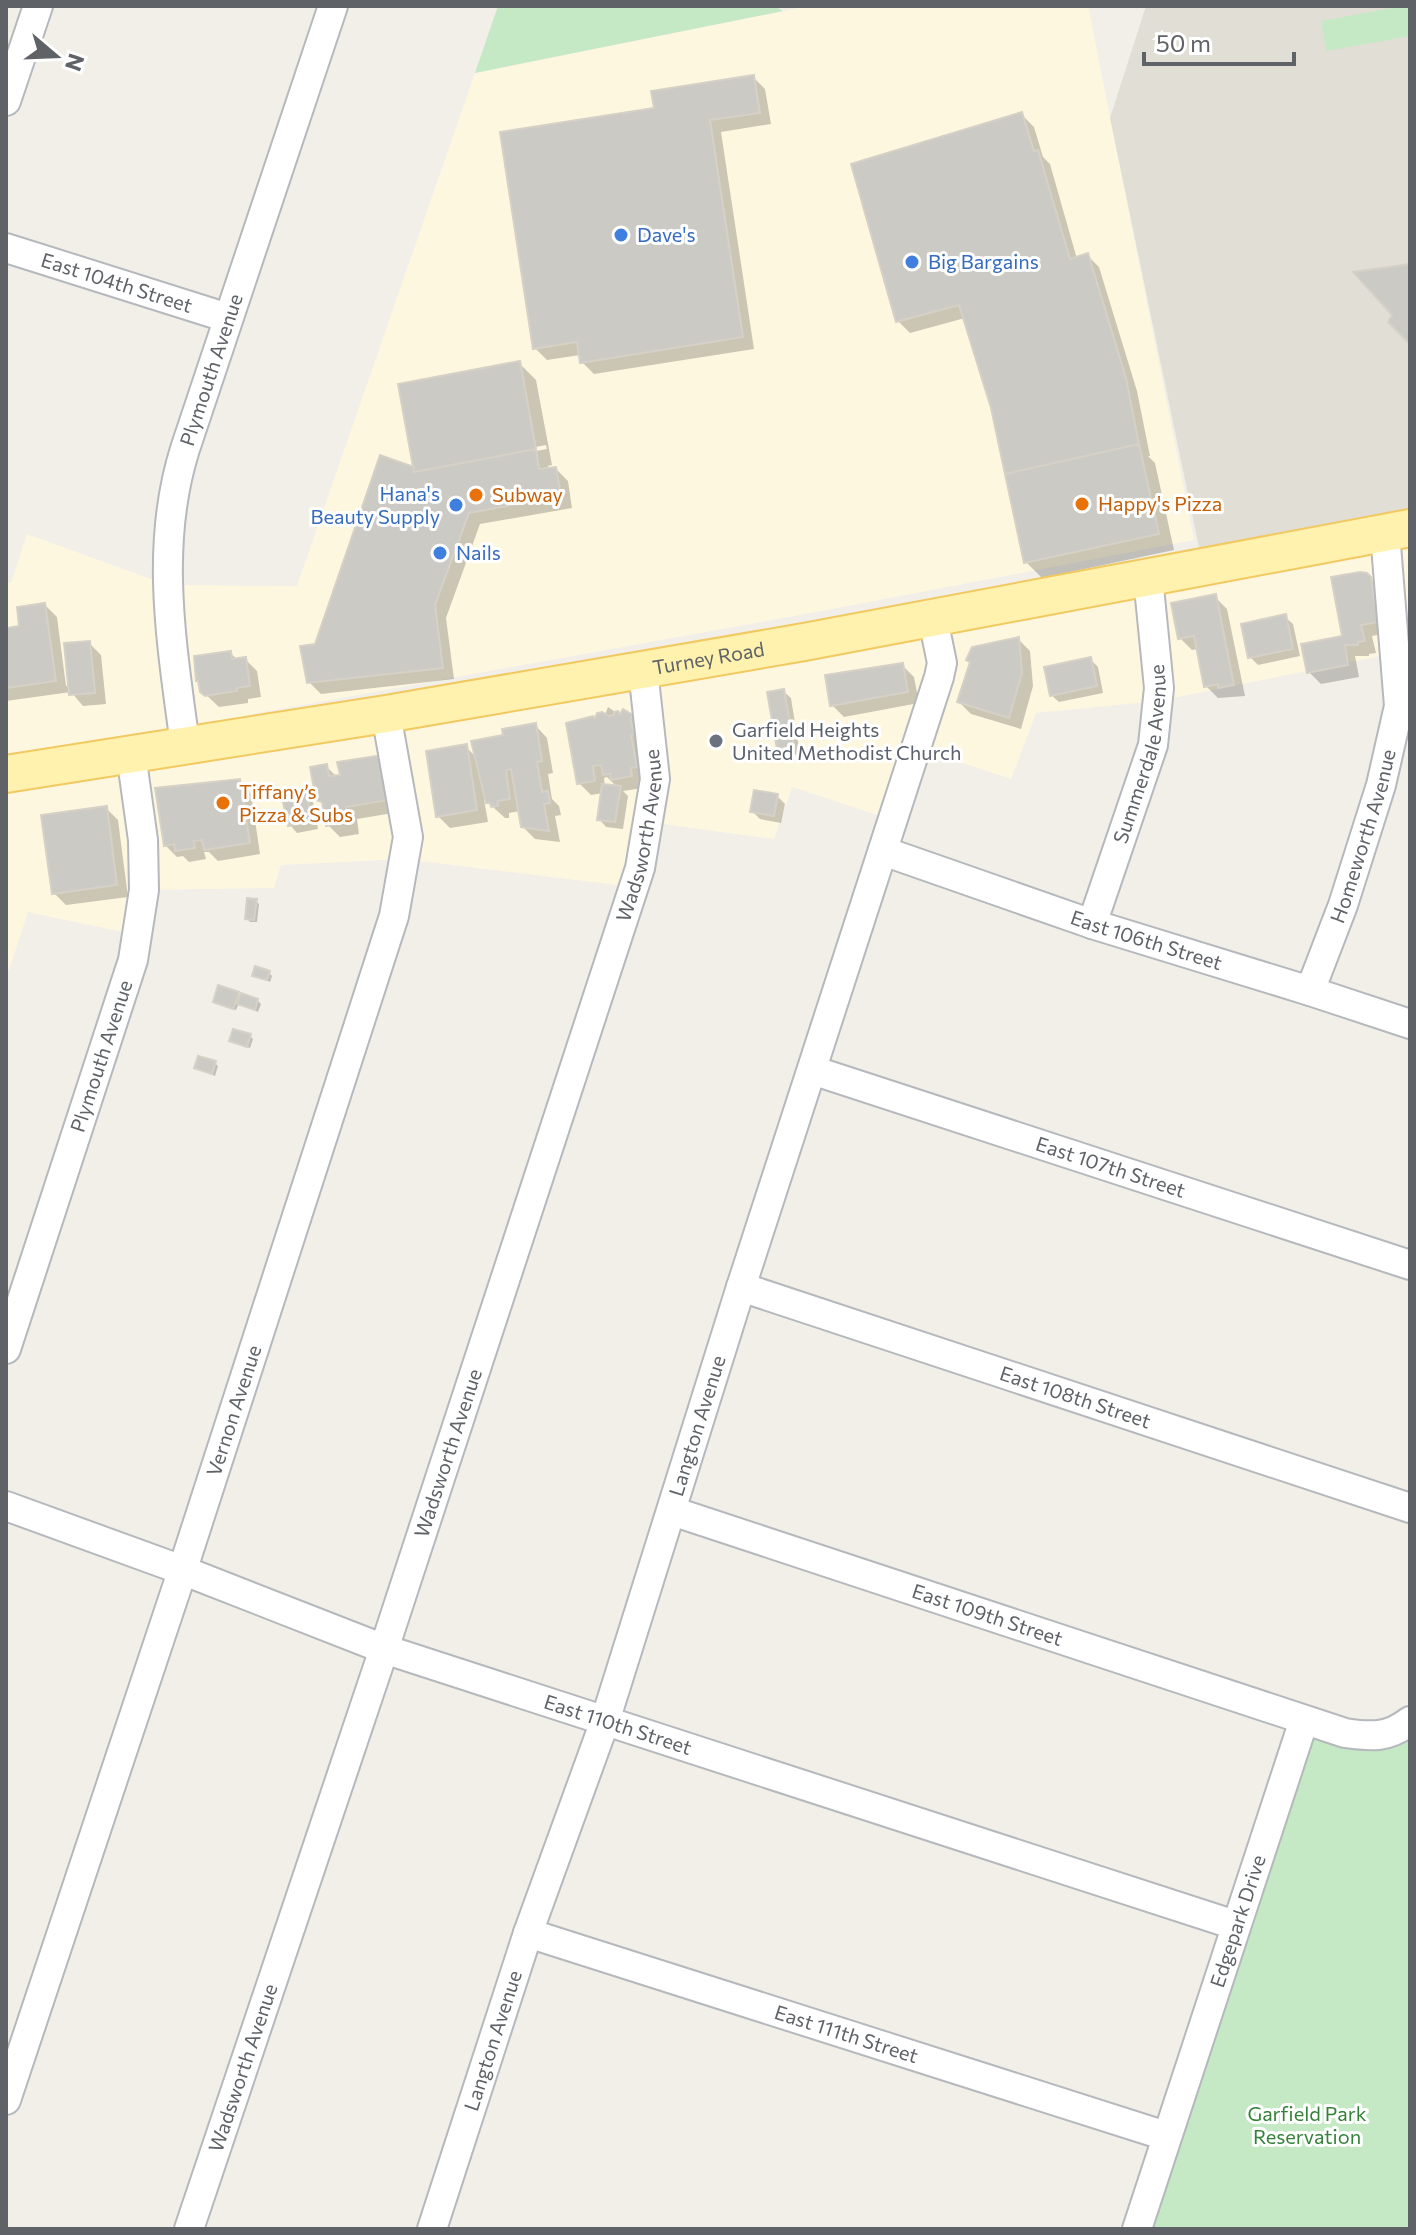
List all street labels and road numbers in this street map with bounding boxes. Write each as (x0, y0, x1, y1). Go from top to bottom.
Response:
street label: East 104th Street (38, 247, 195, 317)
street label: Plymouth Avenue (174, 291, 247, 449)
street label: Turney Road (651, 636, 766, 679)
street label: Summerdale Avenue (1107, 663, 1170, 846)
street label: Homeworth Avenue (1324, 747, 1400, 926)
street label: Wadsworth Avenue (610, 748, 666, 925)
street label: East 106th Street (1068, 904, 1225, 974)
street label: Plymouth Avenue (65, 977, 137, 1135)
street label: East 107th Street (1033, 1131, 1189, 1202)
street label: Vernon Avenue (201, 1342, 265, 1479)
street label: Langton Avenue (663, 1352, 730, 1499)
street label: East 108th Street (997, 1360, 1154, 1433)
street label: Wadsworth Avenue (408, 1365, 486, 1540)
street label: East 109th Street (909, 1578, 1066, 1650)
street label: East 110th Street (541, 1689, 695, 1759)
street label: Edgepark Drive (1204, 1852, 1270, 1990)
street label: Langton Avenue (458, 1967, 526, 2114)
street label: Wadsworth Avenue (203, 1980, 282, 2155)
street label: East 111th Street (772, 1999, 921, 2067)

